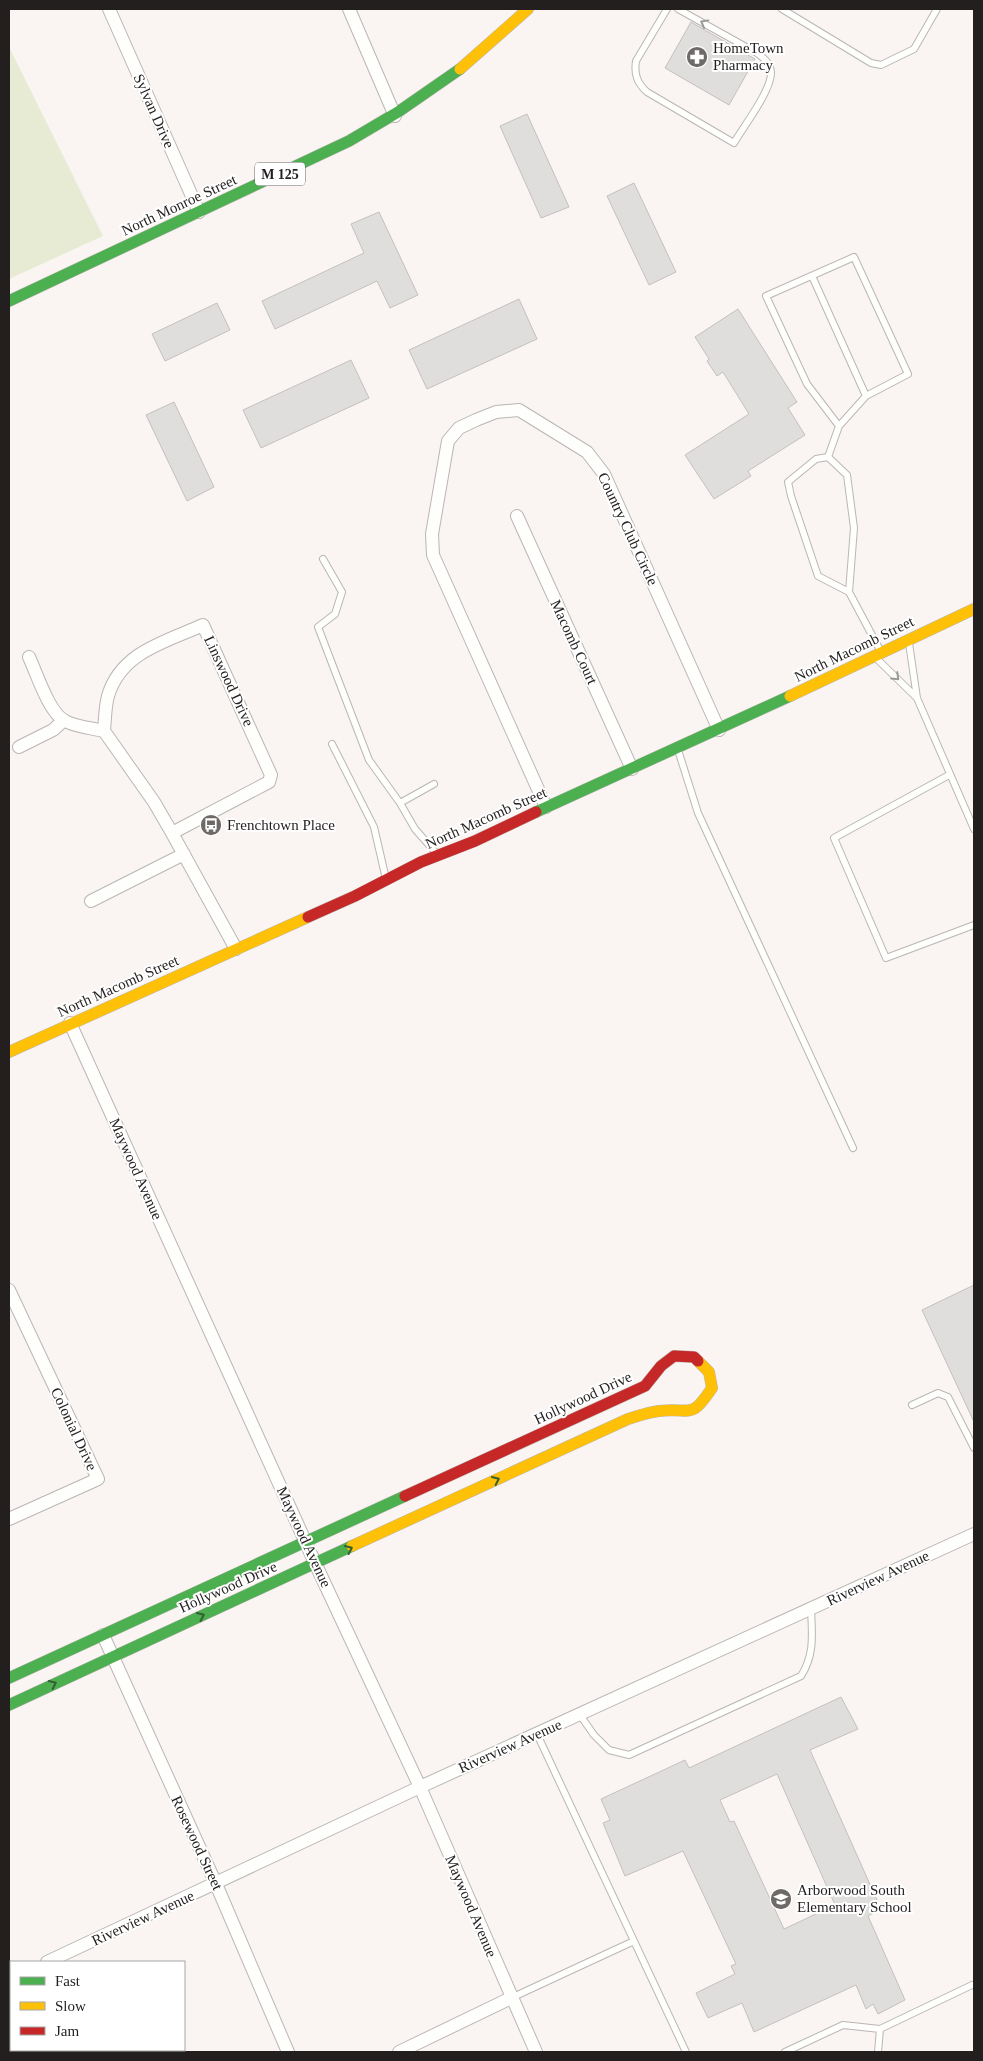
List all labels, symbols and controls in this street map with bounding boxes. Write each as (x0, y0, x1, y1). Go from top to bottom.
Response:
one-way arrow (700, 20, 709, 30)
place label: HomeTown Pharmacy (713, 40, 784, 73)
pharmacy icon: HomeTown Pharmacy (685, 45, 709, 69)
street label: Sylvan Drive (131, 71, 178, 151)
road number: M 125 (255, 162, 305, 185)
street label: North Monroe Street (119, 171, 240, 239)
street label: Country Club Circle (595, 470, 661, 588)
street label: Macomb Court (547, 597, 601, 687)
street label: North Macomb Street (792, 613, 917, 685)
street label: Linswood Drive (201, 633, 257, 729)
one-way arrow (890, 671, 899, 680)
street label: North Macomb Street (423, 784, 550, 852)
bus stop icon: Frenchtown Place (199, 813, 223, 837)
place label: Frenchtown Place (227, 817, 335, 833)
street label: North Macomb Street (55, 952, 182, 1020)
street label: Maywood Avenue (106, 1116, 166, 1222)
street label: Hollywood Drive (532, 1368, 634, 1428)
street label: Colonial Drive (48, 1385, 100, 1473)
one-way arrow (491, 1476, 500, 1487)
street label: Maywood Avenue (274, 1484, 334, 1590)
one-way arrow (343, 1545, 352, 1555)
street label: Riverview Avenue (824, 1547, 932, 1609)
street label: Hollywood Drive (177, 1558, 280, 1616)
one-way arrow (196, 1612, 205, 1623)
one-way arrow (48, 1680, 57, 1690)
street label: Riverview Avenue (456, 1716, 564, 1776)
street label: Rosewood Street (168, 1793, 226, 1893)
street label: Maywood Avenue (442, 1853, 500, 1960)
place label: Arborwood South Elementary School (797, 1882, 912, 1915)
street label: Riverview Avenue (89, 1887, 197, 1949)
school or university icon: Arborwood South Elementary School (769, 1887, 793, 1911)
legend (10, 1961, 185, 2051)
text: Fast (55, 1973, 81, 1989)
text: Slow (55, 1998, 86, 2014)
text: Jam (55, 2023, 79, 2039)

